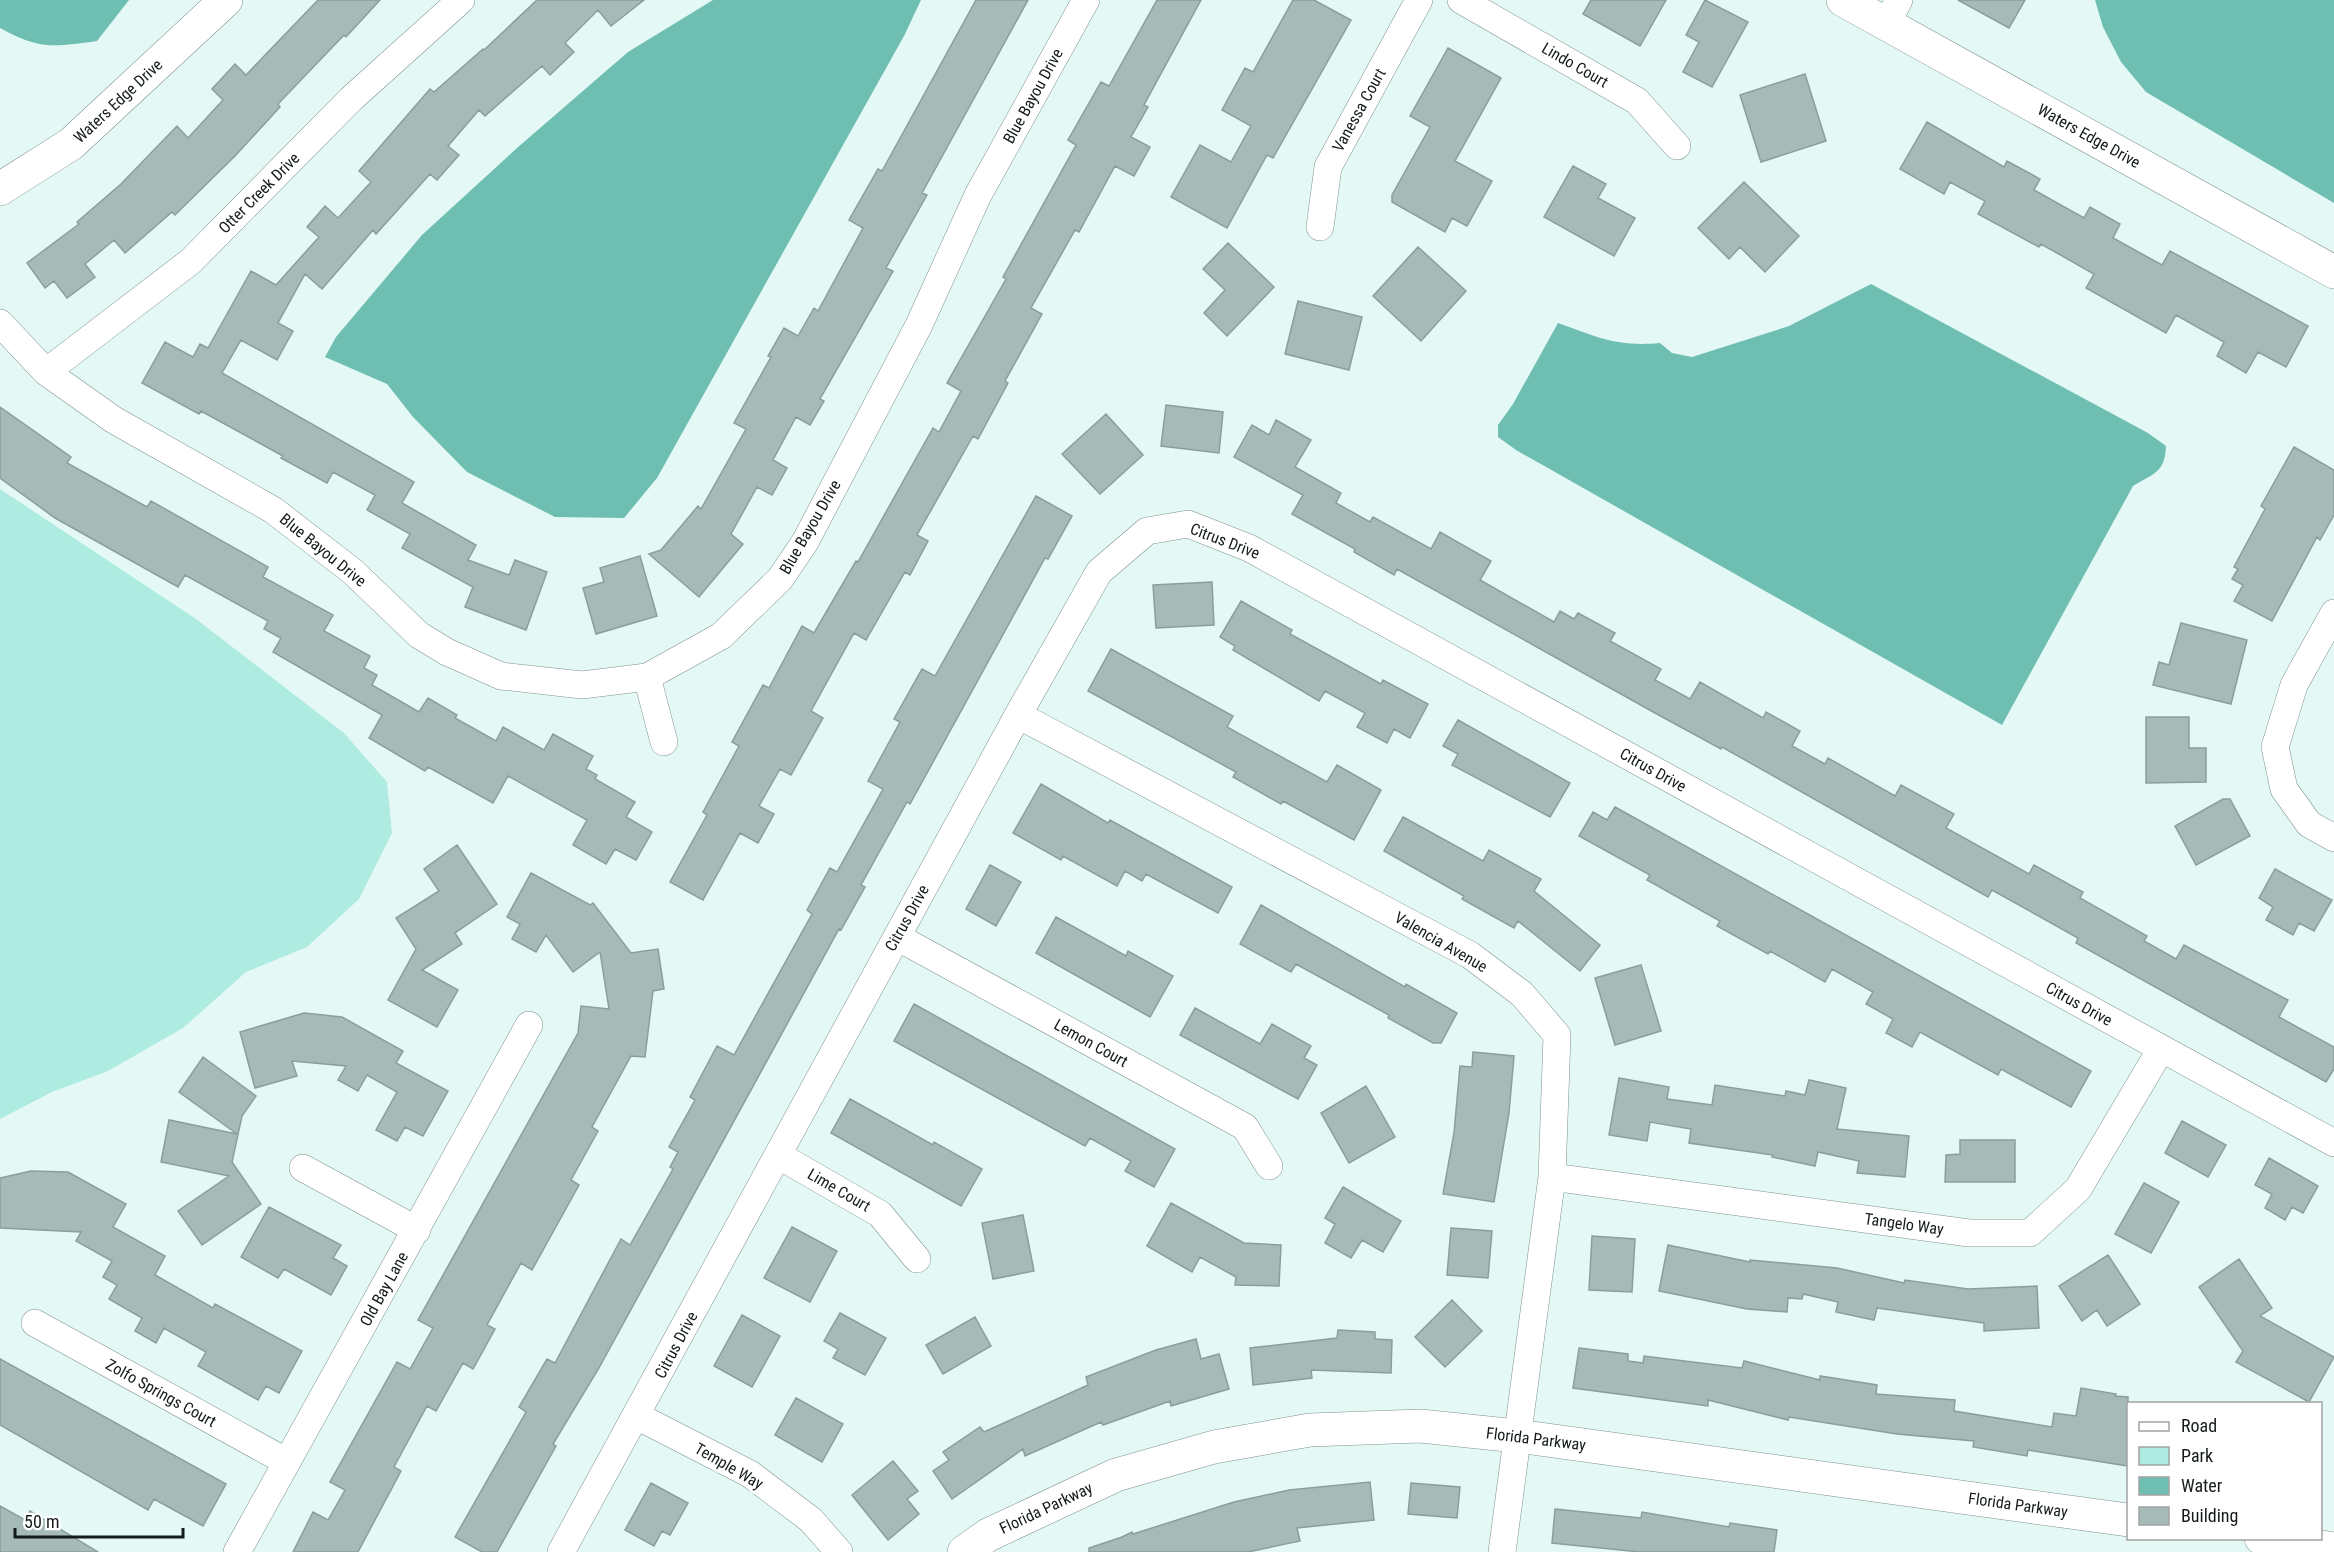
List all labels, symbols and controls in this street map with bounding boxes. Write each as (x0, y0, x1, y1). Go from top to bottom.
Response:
street label: Lindo Court (1538, 38, 1612, 92)
street label: Blue Bayou Drive (999, 45, 1067, 147)
street label: Waters Edge Drive (70, 55, 166, 147)
street label: Vanessa Court (1328, 65, 1390, 155)
street label: Waters Edge Drive (2034, 100, 2144, 172)
street label: Otter Creek Drive (215, 149, 303, 237)
street label: Blue Bayou Drive (775, 477, 845, 577)
street label: Blue Bayou Drive (276, 509, 370, 591)
street label: Citrus Drive (1188, 519, 1262, 563)
street label: Citrus Drive (1616, 744, 1690, 796)
street label: Citrus Drive (881, 881, 933, 955)
street label: Valencia Avenue (1391, 908, 1491, 976)
street label: Citrus Drive (2042, 978, 2116, 1030)
street label: Lemon Court (1051, 1015, 1131, 1071)
street label: Lime Court (804, 1164, 874, 1216)
street label: Tangelo Way (1863, 1209, 1945, 1239)
street label: Old Bay Lane (356, 1249, 412, 1329)
street label: Citrus Drive (650, 1308, 702, 1382)
street label: Zolfo Springs Court (103, 1355, 220, 1431)
legend (2127, 1402, 2322, 1540)
text: Road (2181, 1415, 2217, 1436)
street label: Florida Parkway (1485, 1423, 1587, 1455)
street label: Temple Way (691, 1439, 767, 1493)
text: Park (2181, 1445, 2213, 1466)
text: Water (2181, 1475, 2223, 1496)
street label: Florida Parkway (997, 1478, 1096, 1538)
street label: Florida Parkway (1967, 1489, 2069, 1521)
scale bar (15, 1501, 183, 1539)
text: Building (2181, 1505, 2238, 1526)
text: 50 m (24, 1511, 59, 1532)

